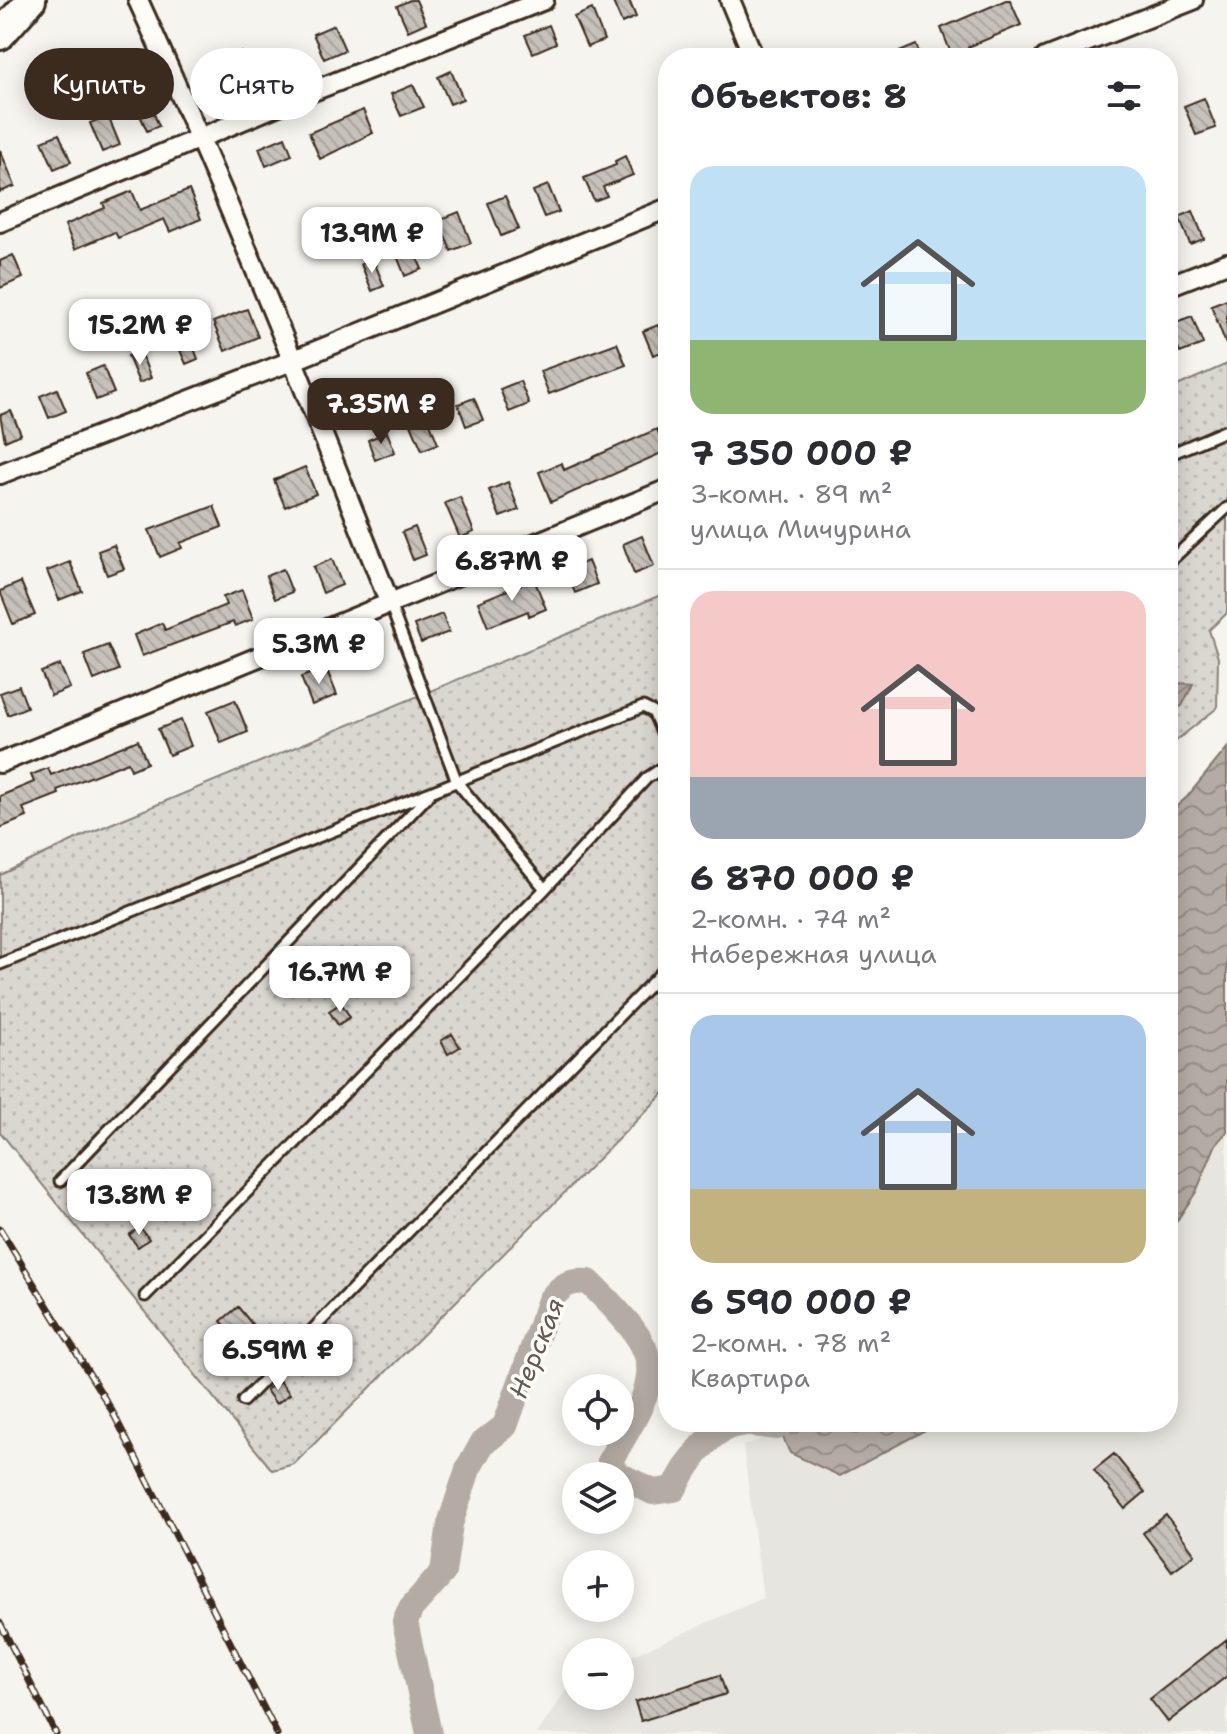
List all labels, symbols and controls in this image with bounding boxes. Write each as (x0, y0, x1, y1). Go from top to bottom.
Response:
chip: Купить (24, 48, 174, 120)
chip: Снять (190, 48, 323, 120)
text: Объектов: 8 (690, 73, 907, 119)
icon: filters (1102, 74, 1146, 118)
pin: 13.9M ₽ (298, 207, 446, 275)
text: 13.9M ₽ (320, 215, 424, 250)
icon: home (846, 218, 990, 362)
pin: 15.2M ₽ (66, 299, 214, 367)
text: 15.2M ₽ (87, 307, 193, 342)
pin: 7.35M ₽ (307, 378, 455, 446)
text: 7.35M ₽ (325, 386, 437, 421)
text: 7 350 000 ₽ (690, 430, 912, 476)
text: 3-комн. · 89 m² (690, 476, 893, 511)
text: улица Мичурина (690, 511, 911, 546)
pin: 6.87M ₽ (438, 535, 586, 603)
text: 6.87M ₽ (455, 543, 569, 578)
pin: 5.3M ₽ (254, 618, 384, 686)
text: 5.3M ₽ (272, 626, 366, 661)
icon: home (846, 643, 990, 787)
text: 6 870 000 ₽ (690, 855, 915, 901)
text: 2-комн. · 74 m² (690, 901, 891, 936)
text: Набережная улица (690, 936, 937, 971)
pin: 16.7M ₽ (266, 946, 414, 1014)
text: 16.7M ₽ (287, 954, 393, 989)
icon: home (846, 1067, 990, 1211)
pin: 13.8M ₽ (65, 1169, 213, 1237)
text: 13.8M ₽ (85, 1177, 193, 1212)
text: 6 590 000 ₽ (690, 1279, 912, 1325)
water label: Нерская (500, 1293, 572, 1403)
pin: 6.59M ₽ (204, 1324, 352, 1392)
text: 2-комн. · 78 m² (690, 1325, 891, 1360)
text: 6.59M ₽ (222, 1332, 334, 1367)
text: Квартира (690, 1360, 810, 1395)
map controls (562, 1374, 634, 1710)
button: locate (562, 1374, 634, 1446)
button: layers (562, 1462, 634, 1534)
button: + (562, 1550, 634, 1622)
button: − (562, 1638, 634, 1710)

